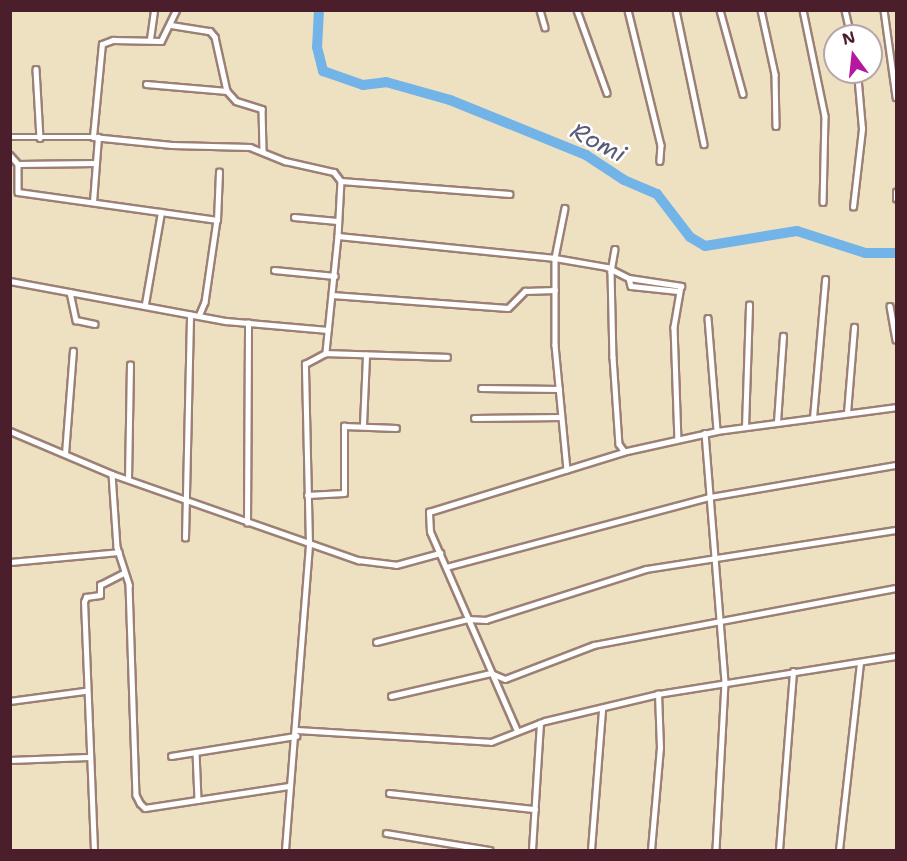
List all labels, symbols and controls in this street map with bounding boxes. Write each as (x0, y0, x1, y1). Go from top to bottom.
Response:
north arrow (823, 24, 883, 84)
text: N (840, 26, 858, 50)
water label: Romi (565, 117, 631, 169)

